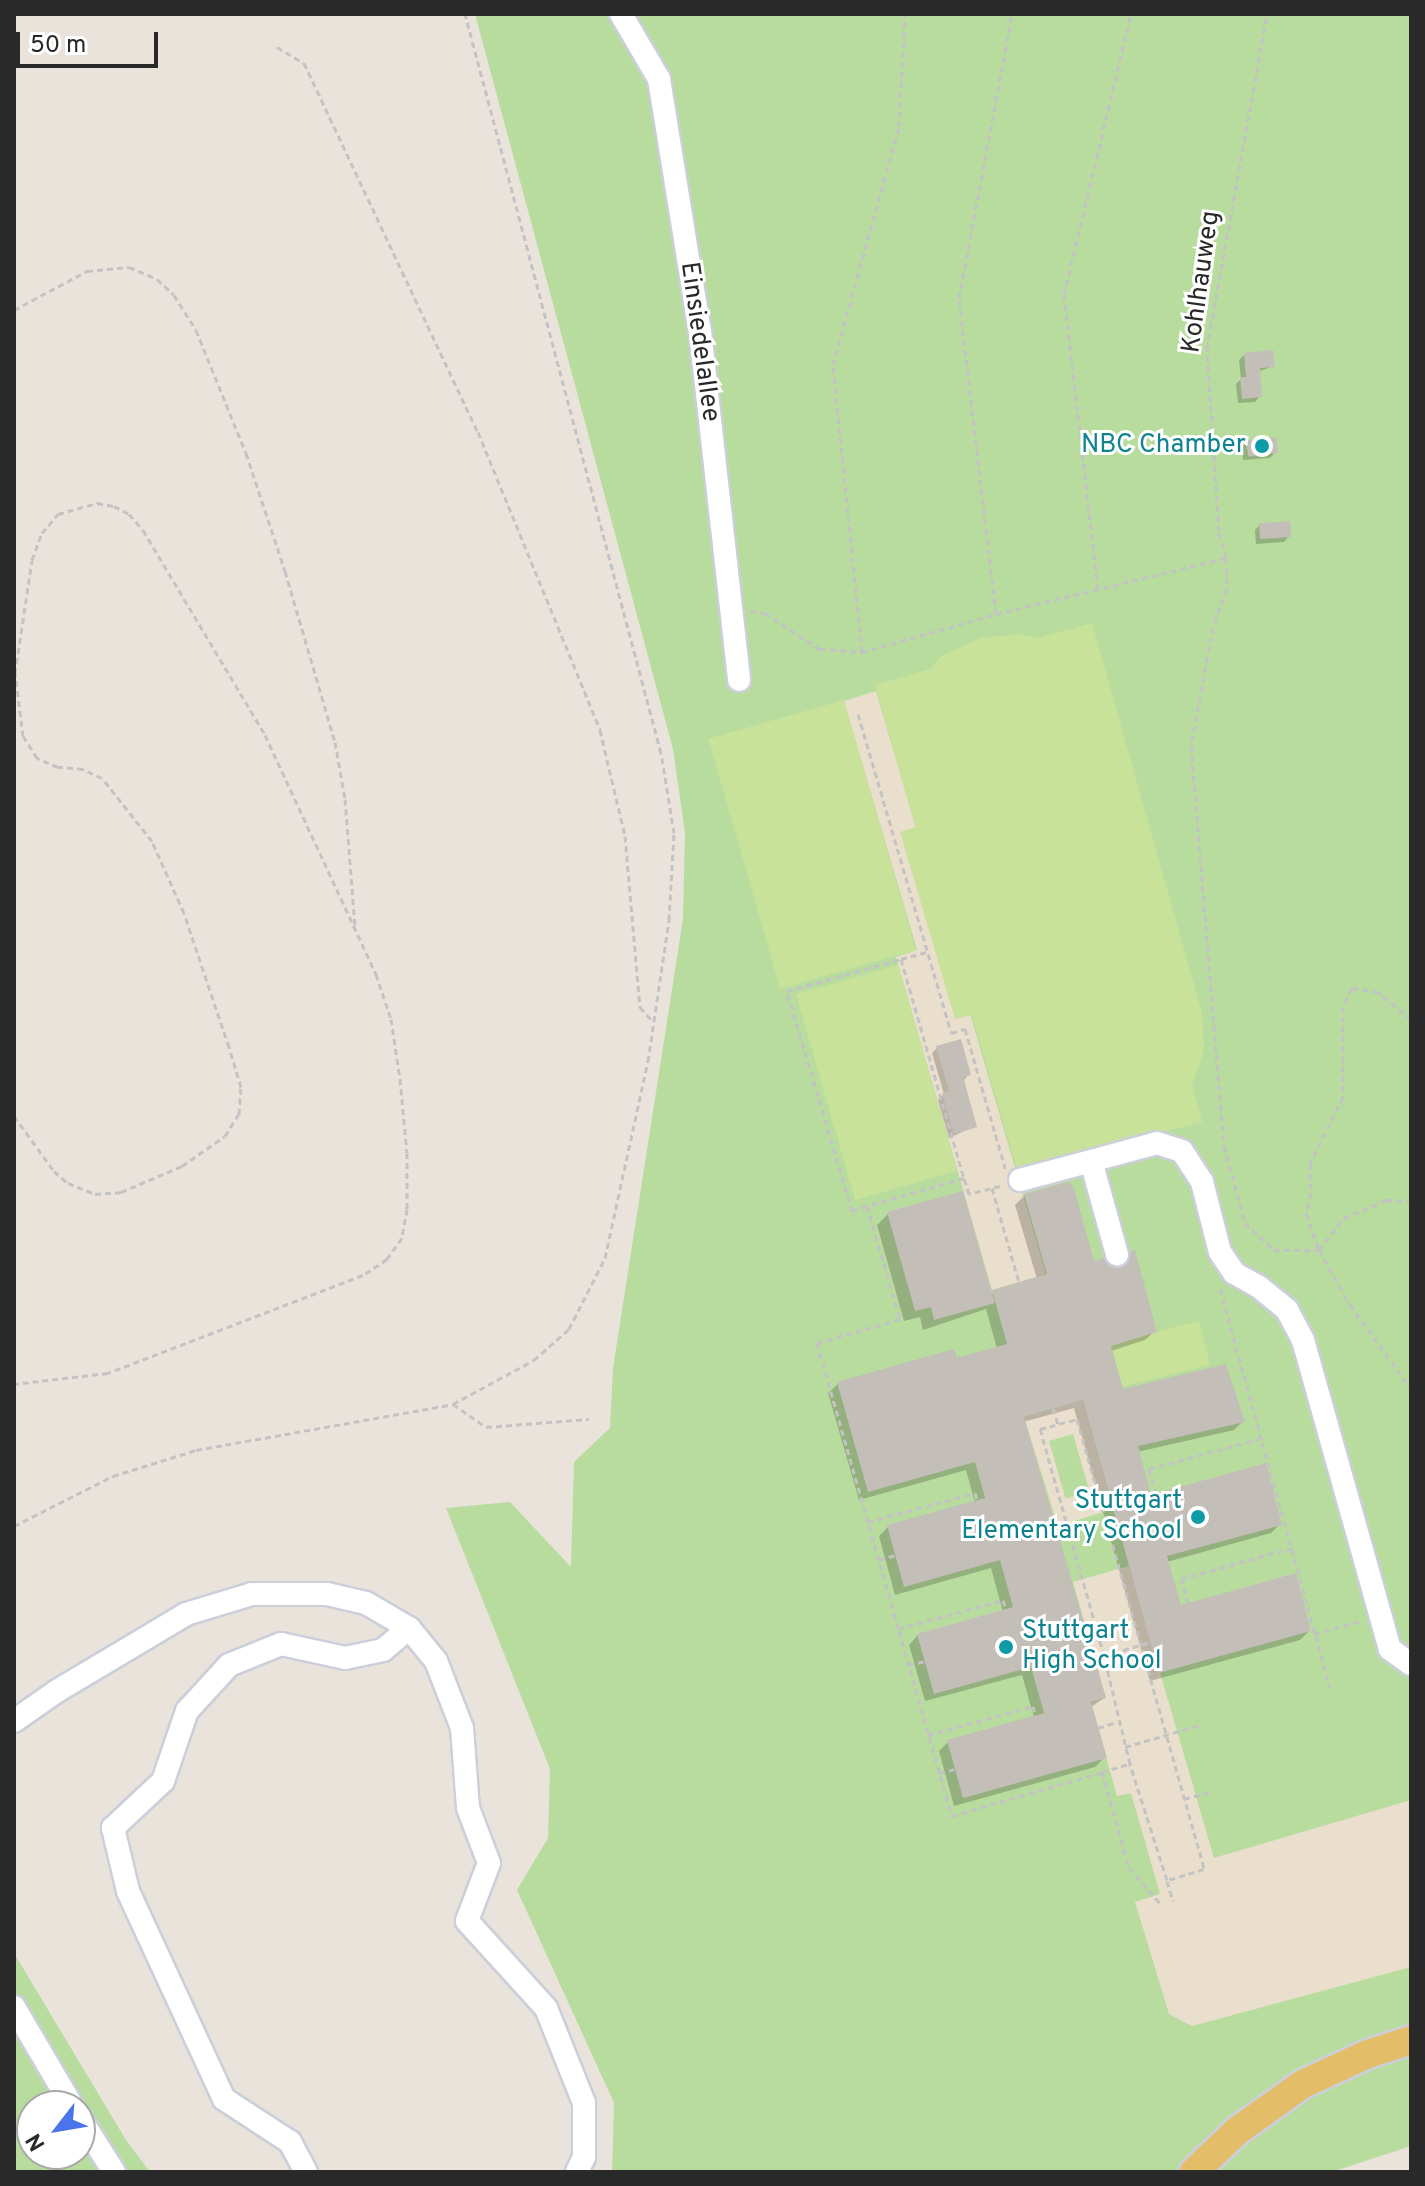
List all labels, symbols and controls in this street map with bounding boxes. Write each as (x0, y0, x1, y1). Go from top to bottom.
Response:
scale bar (20, 16, 162, 66)
text: 50 m (30, 31, 86, 61)
street label: Kohlhauweg (1177, 209, 1227, 355)
street label: Einsiedelallee (672, 260, 726, 424)
place label: NBC Chamber (1081, 430, 1246, 462)
marker: NBC Chamber (1253, 437, 1271, 455)
place label: Stuttgart Elementary School (961, 1486, 1182, 1548)
marker: Stuttgart Elementary School (1189, 1508, 1207, 1526)
place label: Stuttgart High School (1022, 1616, 1162, 1678)
marker: Stuttgart High School (997, 1638, 1015, 1656)
north arrow (16, 2090, 96, 2170)
text: N (21, 2128, 52, 2155)

